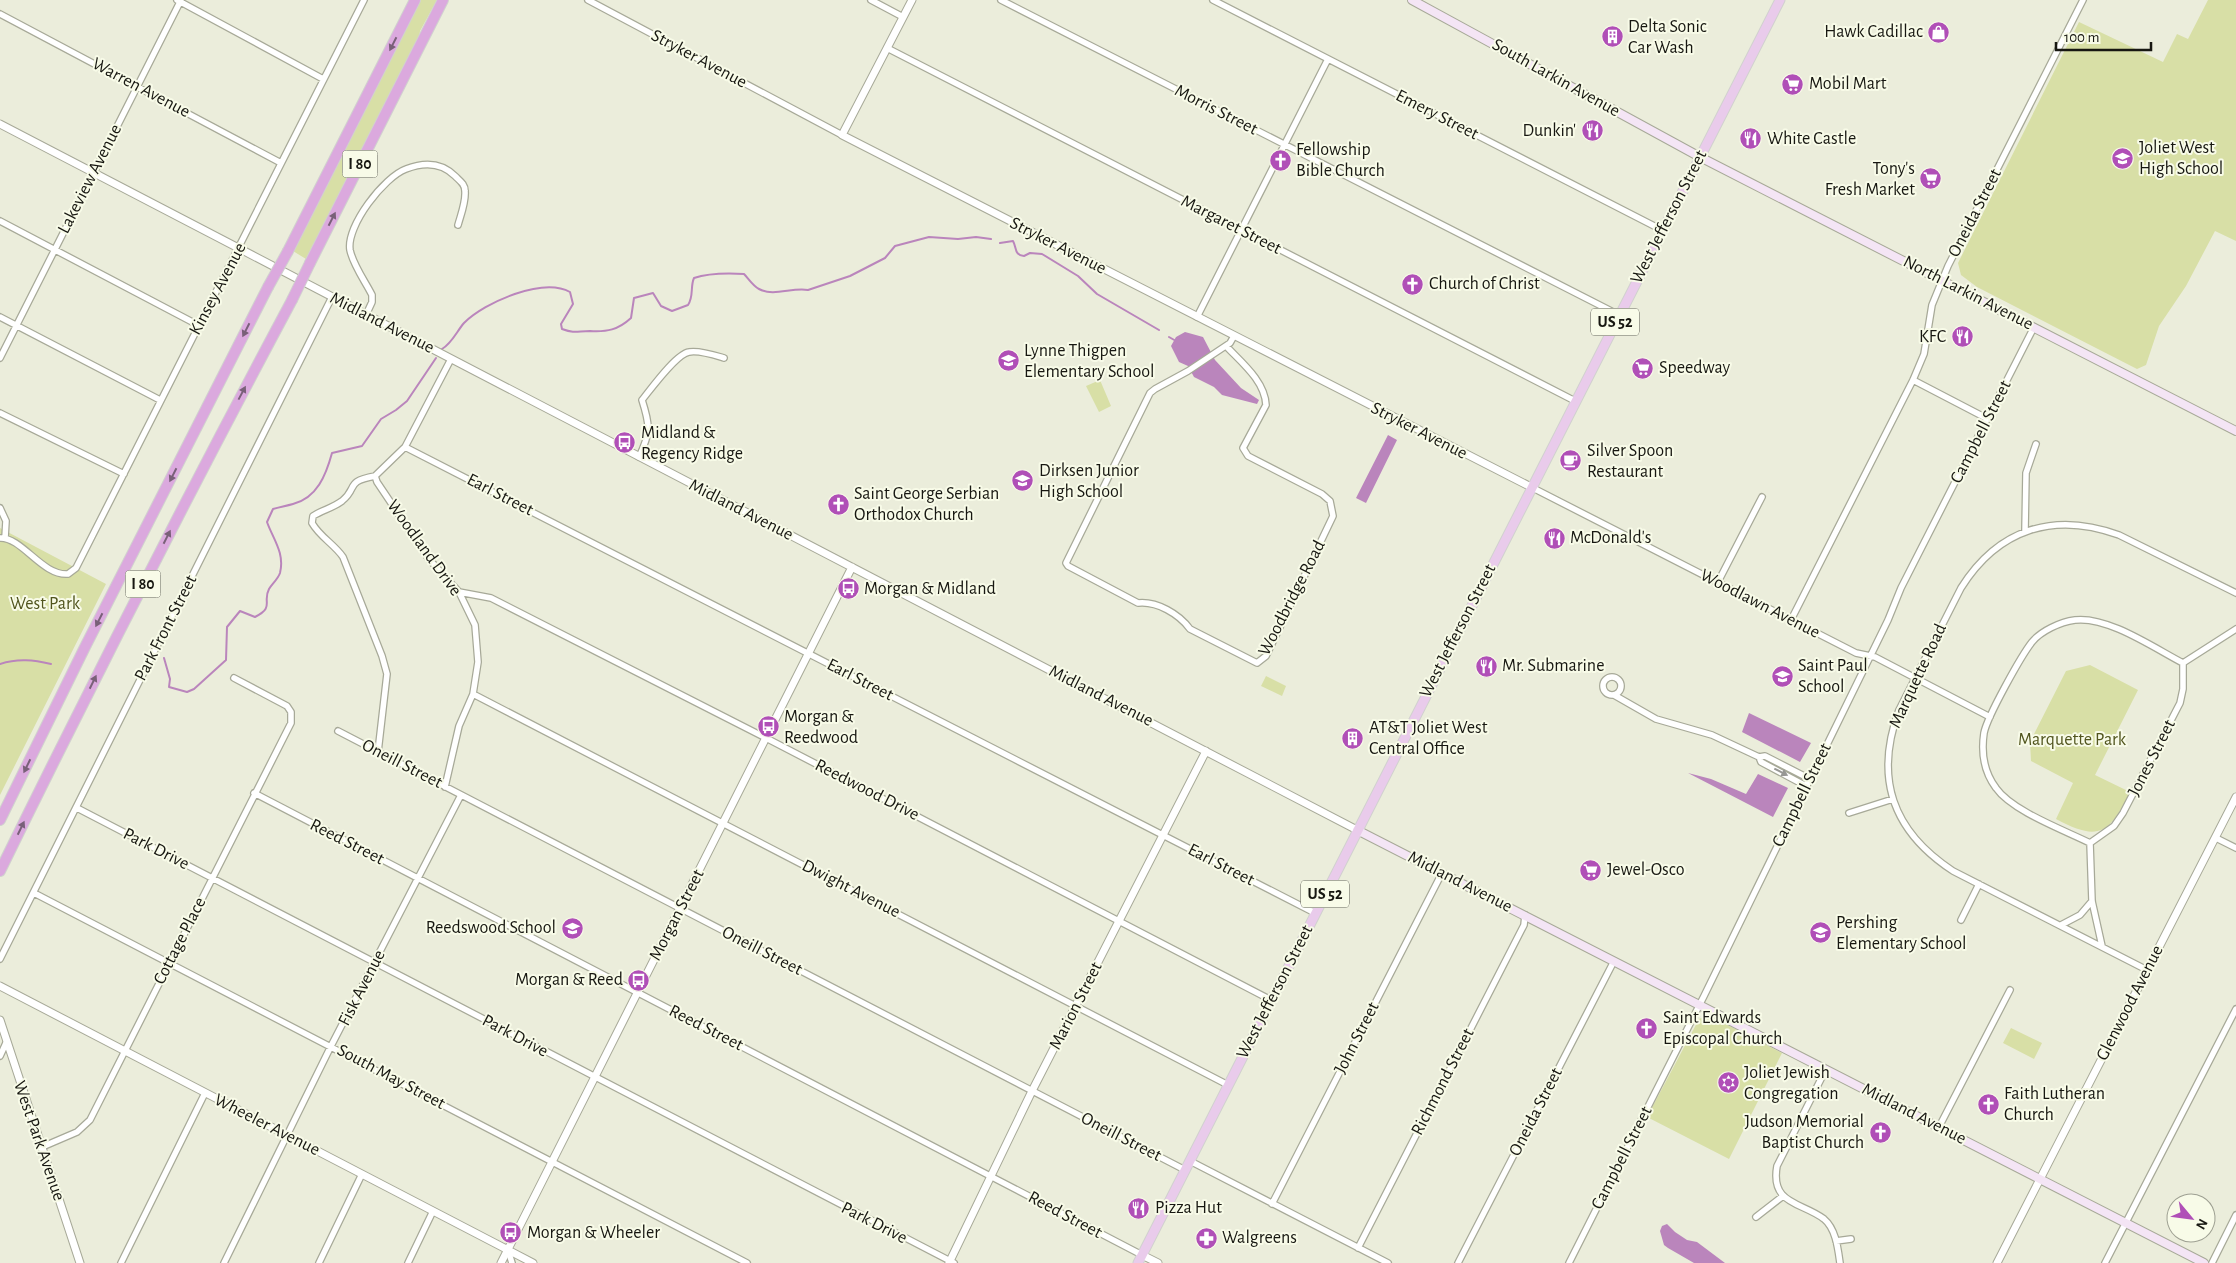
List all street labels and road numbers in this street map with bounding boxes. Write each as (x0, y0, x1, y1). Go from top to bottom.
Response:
street label: Stryker Avenue (648, 26, 750, 92)
street label: South Larkin Avenue (1489, 35, 1623, 121)
street label: Warren Avenue (89, 55, 193, 121)
street label: Morris Street (1172, 81, 1261, 139)
street label: Emery Street (1393, 86, 1482, 144)
street label: Lakeview Avenue (55, 122, 125, 236)
street label: West Jefferson Street (1628, 147, 1711, 287)
road number: I 80 (342, 150, 378, 178)
street label: Oneida Street (1945, 166, 2005, 260)
street label: Margaret Street (1178, 192, 1284, 258)
street label: Stryker Avenue (1007, 214, 1109, 278)
street label: Kinsey Avenue (186, 240, 250, 338)
street label: North Larkin Avenue (1900, 252, 2036, 334)
street label: Midland Avenue (327, 289, 437, 357)
road number: US 52 (1591, 308, 1639, 336)
street label: Campbell Street (1947, 377, 2015, 486)
street label: Stryker Avenue (1368, 399, 1470, 463)
street label: Earl Street (464, 471, 536, 519)
street label: Midland Avenue (686, 476, 796, 544)
street label: Woodland Drive (383, 497, 465, 599)
street label: Woodbridge Road (1255, 537, 1329, 659)
street label: West Jefferson Street (1417, 561, 1500, 701)
street label: Woodlawn Avenue (1697, 566, 1823, 642)
road number: I 80 (126, 570, 160, 598)
street label: Park Front Street (132, 572, 200, 684)
street label: Marquette Road (1886, 621, 1950, 731)
street label: Earl Street (824, 656, 896, 704)
street label: Midland Avenue (1046, 662, 1156, 730)
street label: Jones Street (2125, 717, 2179, 799)
street label: Oneill Street (359, 736, 445, 792)
street label: Campbell Street (1769, 740, 1835, 850)
street label: Reedwood Drive (812, 756, 922, 824)
street label: Reed Street (307, 816, 387, 868)
street label: Park Drive (120, 825, 192, 873)
street label: Earl Street (1185, 841, 1257, 889)
street label: Midland Avenue (1405, 848, 1515, 916)
street label: Dwight Avenue (799, 857, 903, 921)
street label: Morgan Street (646, 866, 708, 963)
road number: US 52 (1301, 881, 1349, 908)
street label: Cottage Place (150, 895, 210, 987)
street label: West Jefferson Street (1234, 922, 1317, 1062)
street label: Oneill Street (719, 923, 805, 979)
street label: Glenwood Avenue (2093, 942, 2167, 1064)
street label: Fisk Avenue (335, 947, 389, 1029)
street label: Marion Street (1046, 959, 1106, 1053)
street label: John Street (1331, 999, 1383, 1077)
street label: Reed Street (666, 1002, 746, 1054)
street label: Park Drive (479, 1011, 551, 1061)
street label: Richmond Street (1408, 1025, 1478, 1138)
street label: South May Street (334, 1041, 448, 1113)
street label: Oneida Street (1506, 1065, 1566, 1159)
street label: West Park Avenue (10, 1079, 68, 1203)
street label: Midland Avenue (1859, 1080, 1969, 1148)
street label: Wheeler Avenue (211, 1091, 323, 1159)
street label: Campbell Street (1588, 1103, 1656, 1212)
street label: Oneill Street (1078, 1109, 1164, 1165)
street label: Reed Street (1025, 1188, 1105, 1242)
street label: Park Drive (838, 1199, 910, 1247)

